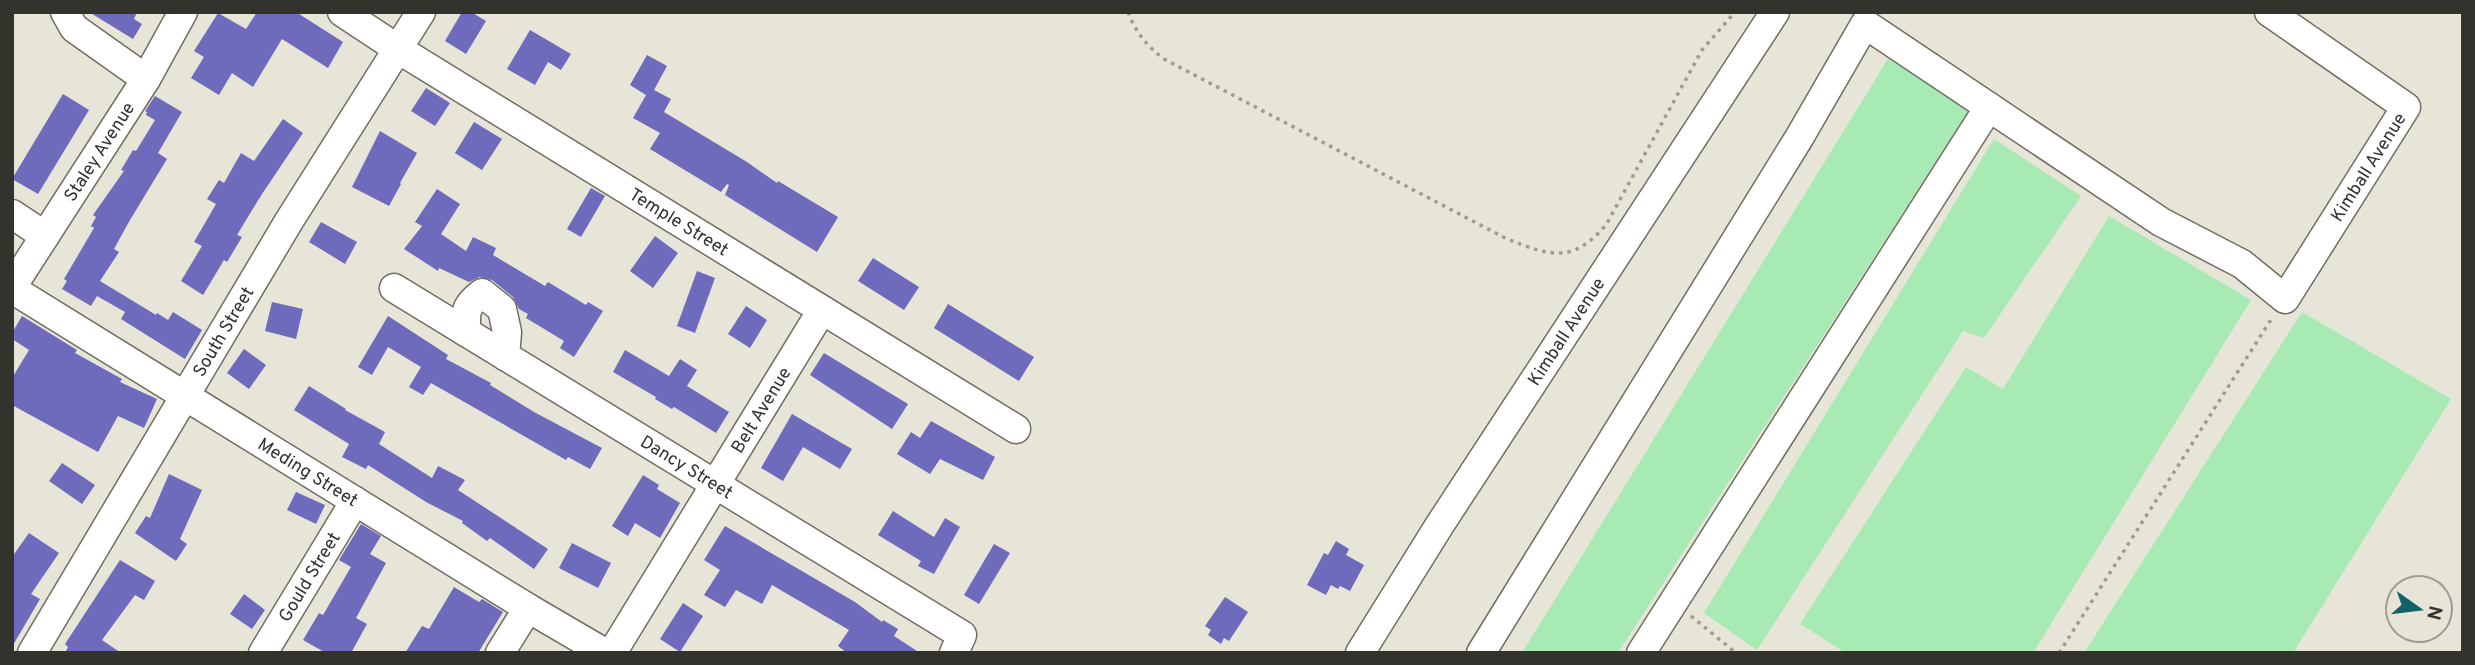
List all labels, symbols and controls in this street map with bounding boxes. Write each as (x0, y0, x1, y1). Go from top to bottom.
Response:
street label: Staley Avenue (60, 98, 141, 207)
street label: Kimball Avenue (2326, 109, 2412, 227)
street label: Temple Street (624, 184, 732, 262)
street label: Kimball Avenue (1524, 274, 1611, 391)
street label: South Street (189, 283, 260, 382)
street label: Belt Avenue (727, 363, 797, 458)
street label: Dancy Street (635, 431, 737, 505)
street label: Meding Street (253, 434, 362, 513)
street label: Gould Street (274, 528, 346, 627)
north arrow (2384, 574, 2454, 644)
text: N (2420, 603, 2447, 622)

